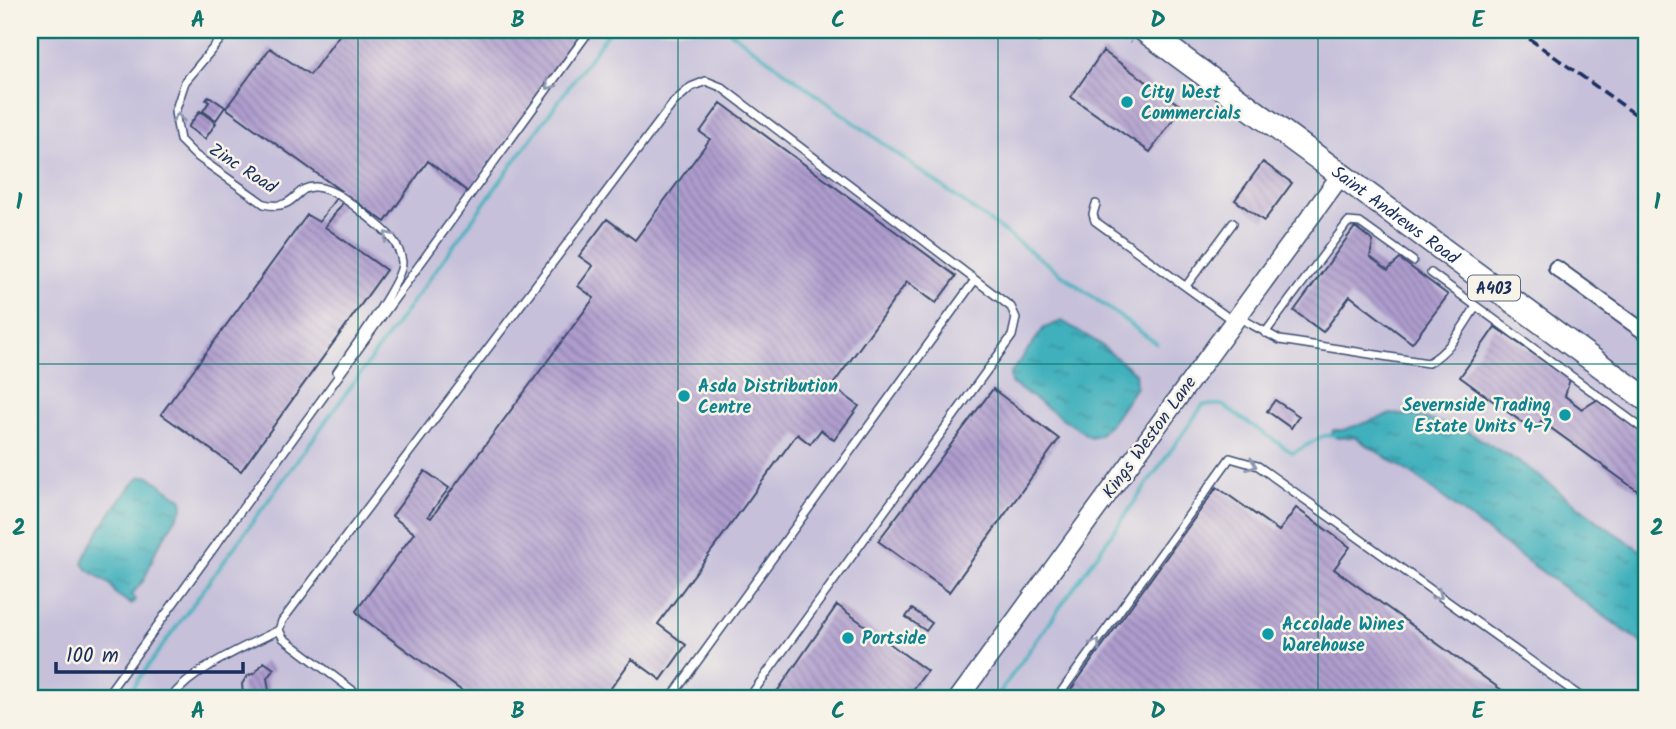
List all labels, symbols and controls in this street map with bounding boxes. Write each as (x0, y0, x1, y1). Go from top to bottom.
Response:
text: A (191, 3, 205, 39)
text: B (511, 3, 525, 39)
text: C (831, 3, 845, 39)
text: D (1150, 3, 1166, 39)
text: E (1472, 3, 1486, 39)
one-way arrow (546, 77, 559, 90)
place label: City West Commercials (1141, 79, 1242, 129)
marker: City West Commercials (1119, 94, 1135, 110)
one-way arrow (171, 112, 186, 123)
street label: Zinc Road (202, 136, 283, 203)
street label: Saint Andrews Road (1324, 159, 1465, 274)
text: 1 (16, 185, 23, 221)
text: 1 (1654, 185, 1661, 221)
one-way arrow (384, 232, 397, 244)
road number: A403 (1468, 276, 1520, 300)
street label: Kings Weston Lane (1096, 370, 1205, 505)
place label: Asda Distribution Centre (698, 373, 838, 423)
marker: Asda Distribution Centre (676, 388, 692, 404)
place label: Severnside Trading Estate Units 4-7 (1402, 392, 1551, 442)
marker: Severnside Trading Estate Units 4-7 (1557, 407, 1573, 423)
one-way arrow (1245, 457, 1257, 471)
text: 2 (12, 511, 26, 547)
text: 2 (1650, 511, 1664, 547)
one-way arrow (1430, 587, 1443, 599)
place label: Accolade Wines Warehouse (1282, 611, 1405, 661)
place label: Portside (862, 625, 927, 654)
marker: Accolade Wines Warehouse (1260, 626, 1276, 642)
marker: Portside (840, 630, 856, 646)
scale bar (56, 631, 243, 675)
one-way arrow (1087, 639, 1100, 652)
text: 100 m (66, 640, 119, 673)
text: A (191, 694, 205, 729)
text: B (511, 694, 525, 729)
text: C (831, 694, 845, 729)
text: D (1150, 694, 1166, 729)
text: E (1472, 694, 1486, 729)

